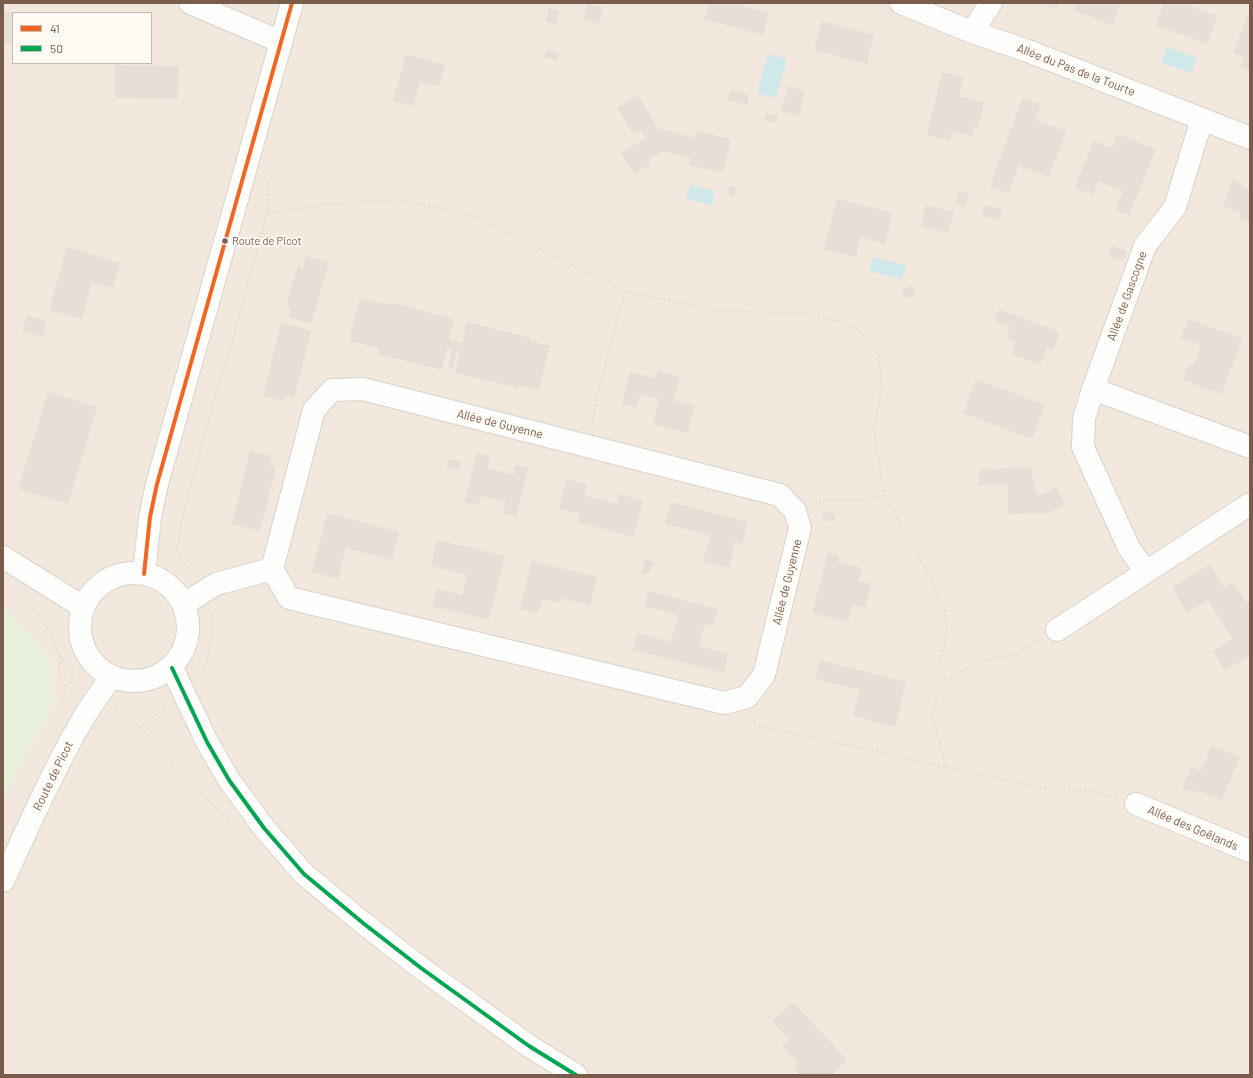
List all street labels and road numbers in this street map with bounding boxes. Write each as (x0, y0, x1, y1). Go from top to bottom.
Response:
street label: Allée du Pas de la Tourte (1015, 41, 1137, 99)
street label: Allée de Gascogne (1104, 249, 1150, 343)
street label: Allée de Guyenne (456, 406, 544, 442)
street label: Allée de Guyenne (769, 538, 805, 626)
street label: Route de Picot (30, 739, 76, 813)
street label: Allée des Goëlands (1146, 802, 1240, 854)

